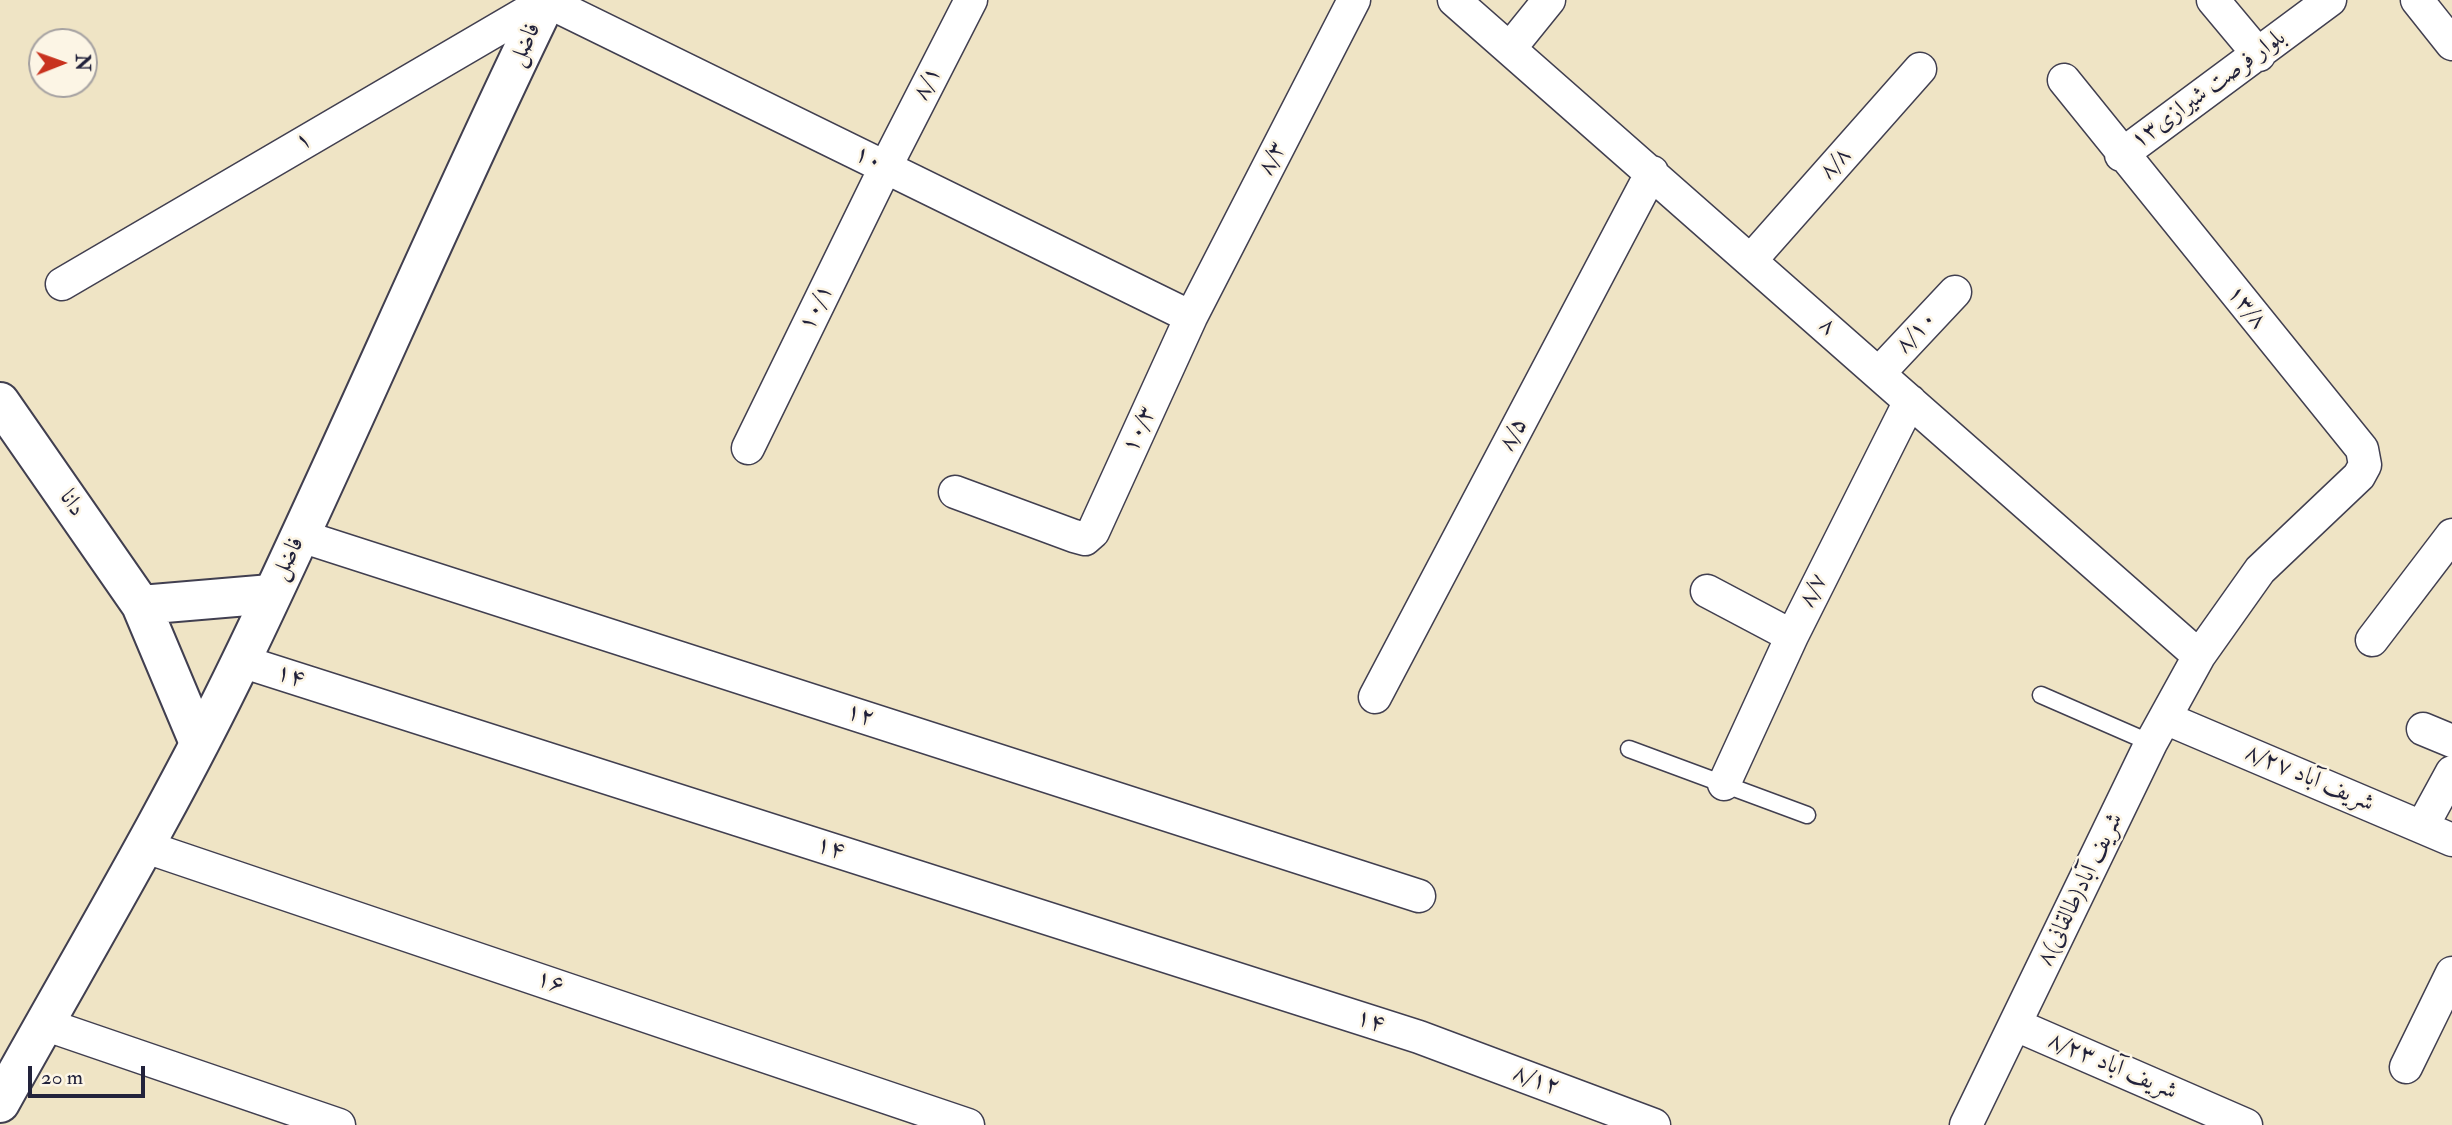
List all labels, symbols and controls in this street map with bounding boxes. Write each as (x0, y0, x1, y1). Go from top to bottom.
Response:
street label: فاضل (503, 19, 549, 71)
street label: بلوار فرصت شیرازی۱۳ (2126, 24, 2292, 156)
north arrow (28, 28, 98, 98)
text: N (70, 54, 94, 71)
street label: ۸/۱ (907, 62, 949, 106)
street label: ۱ (291, 126, 317, 158)
street label: ۸/۳ (1252, 137, 1294, 181)
street label: ۱۰ (849, 140, 887, 178)
street label: ۸/۸ (1814, 142, 1858, 186)
street label: ۱۰/۱ (793, 280, 841, 336)
street label: ۱۳/۸ (2220, 280, 2272, 336)
street label: ۸/۱۰ (1890, 305, 1944, 361)
street label: ۸ (1812, 312, 1842, 342)
street label: ۱۰/۳ (1117, 402, 1163, 458)
street label: ۸/۵ (1493, 413, 1535, 457)
street label: دانا (52, 485, 90, 523)
street label: فاضل (266, 533, 312, 585)
street label: ۸/۷ (1793, 569, 1835, 613)
street label: ۱۴ (272, 659, 308, 695)
street label: ۱۲ (842, 698, 878, 734)
street label: شریف آباد ۸/۲۷ (2240, 739, 2378, 819)
street label: ۸شریف آباد(طالقانی) (2031, 809, 2131, 971)
street label: ۱۴ (812, 831, 848, 867)
street label: ۱۶ (532, 965, 568, 1001)
street label: ۱۴ (1352, 1004, 1388, 1040)
street label: شریف آباد ۸/۲۳ (2043, 1027, 2181, 1107)
scale bar (32, 1052, 149, 1096)
street label: ۸/۱۲ (1508, 1059, 1564, 1103)
text: 20 m (41, 1064, 83, 1091)

